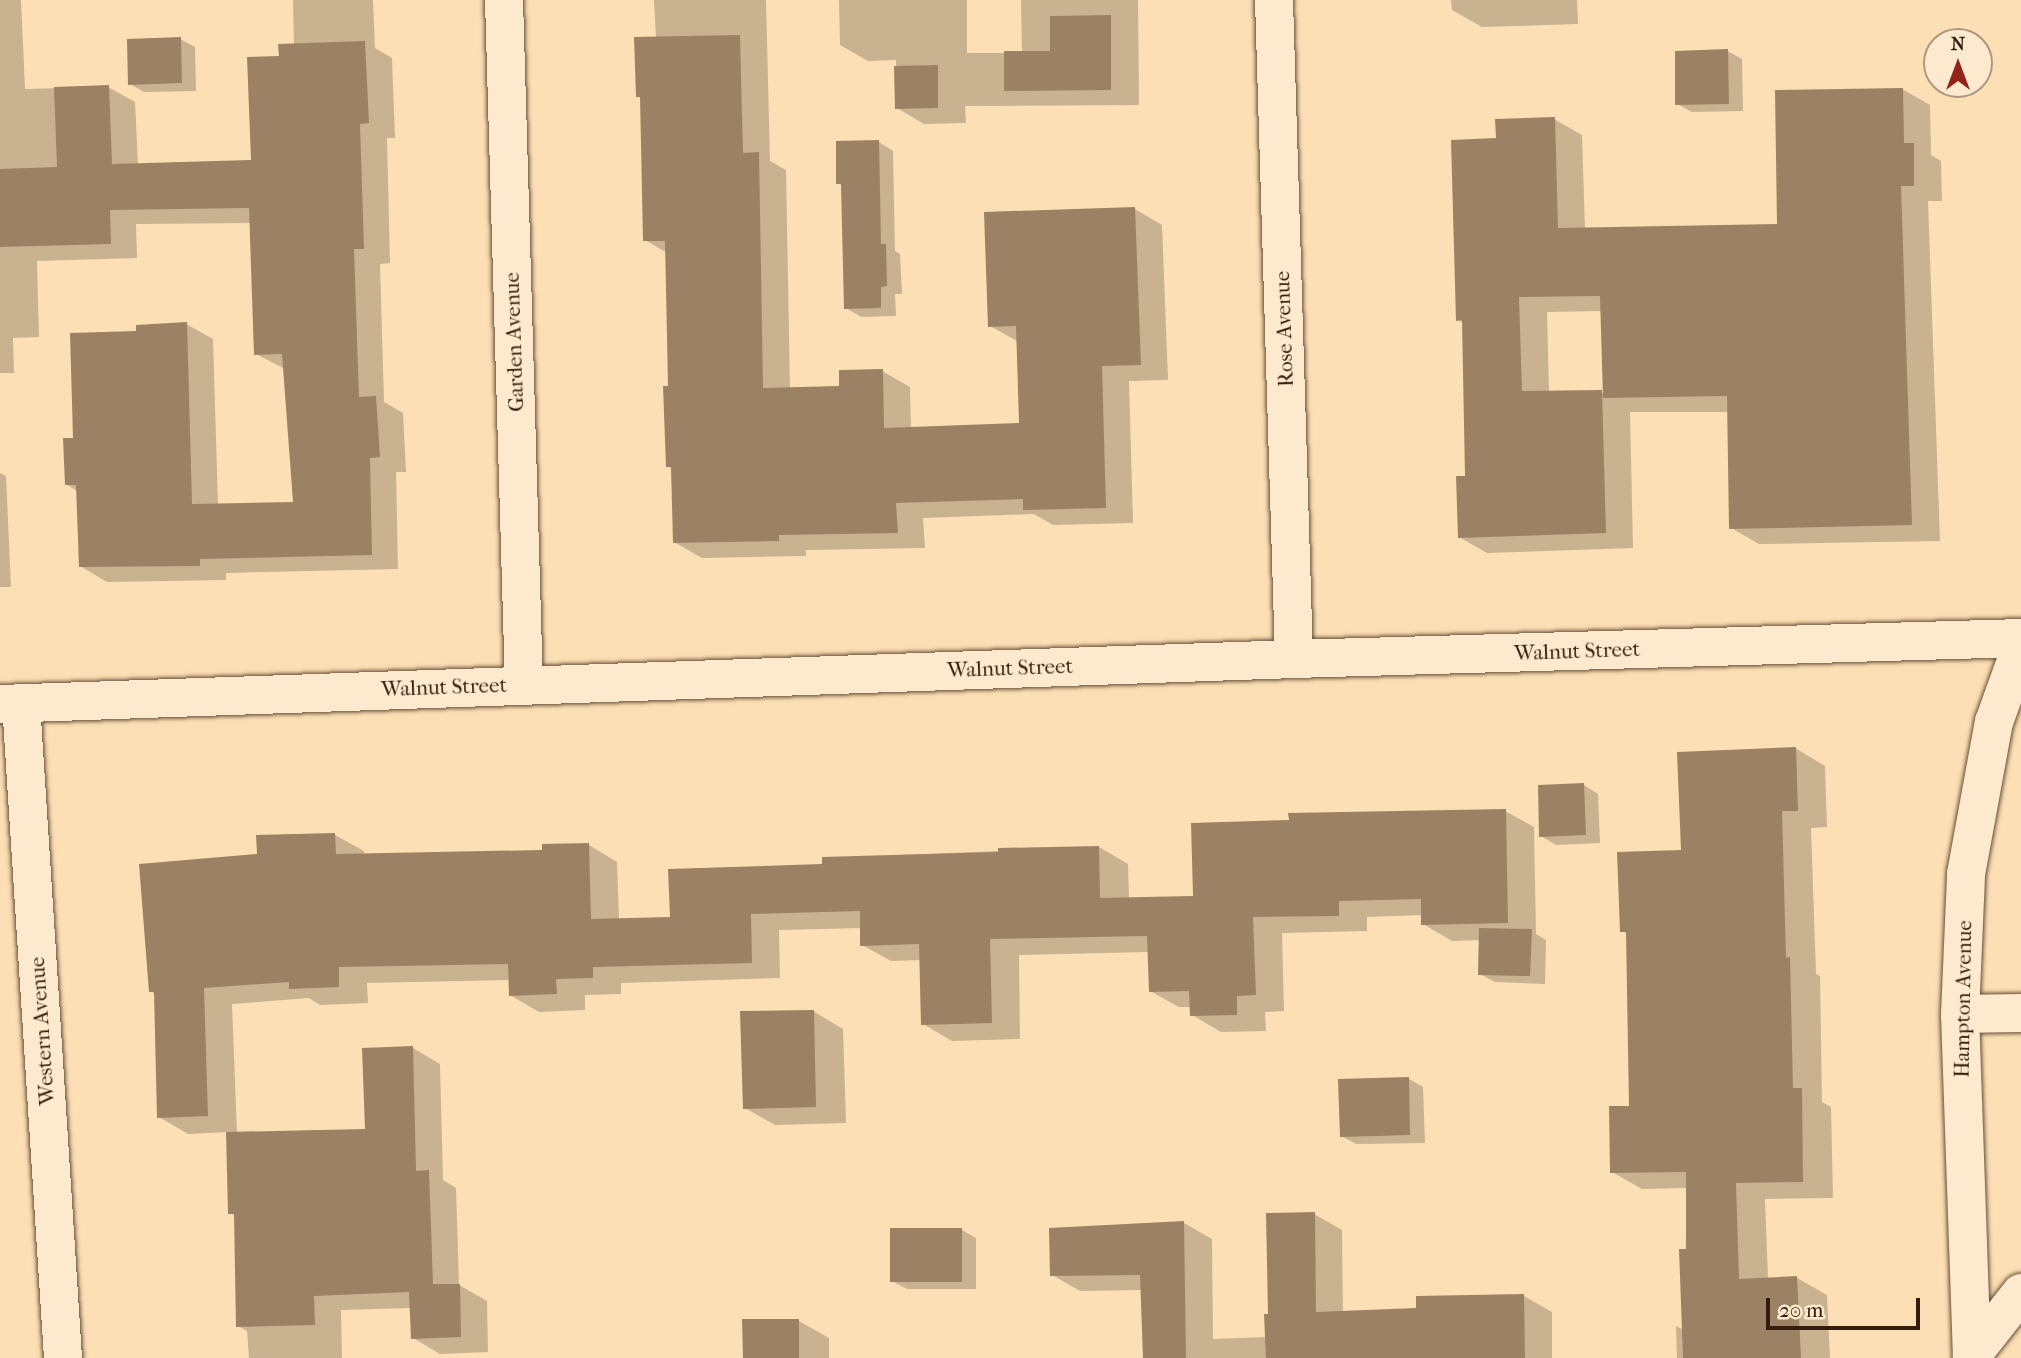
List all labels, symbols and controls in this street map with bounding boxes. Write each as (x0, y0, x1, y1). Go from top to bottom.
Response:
north arrow (1923, 28, 1993, 98)
text: N (1951, 33, 1965, 55)
street label: Rose Avenue (1269, 271, 1299, 387)
street label: Garden Avenue (499, 272, 529, 412)
street label: Walnut Street (1514, 636, 1640, 666)
street label: Walnut Street (947, 653, 1073, 683)
street label: Walnut Street (381, 672, 507, 702)
street label: Hampton Avenue (1949, 920, 1977, 1078)
street label: Western Avenue (24, 956, 60, 1106)
scale bar (1769, 1284, 1923, 1328)
text: 20 m (1779, 1298, 1823, 1322)

